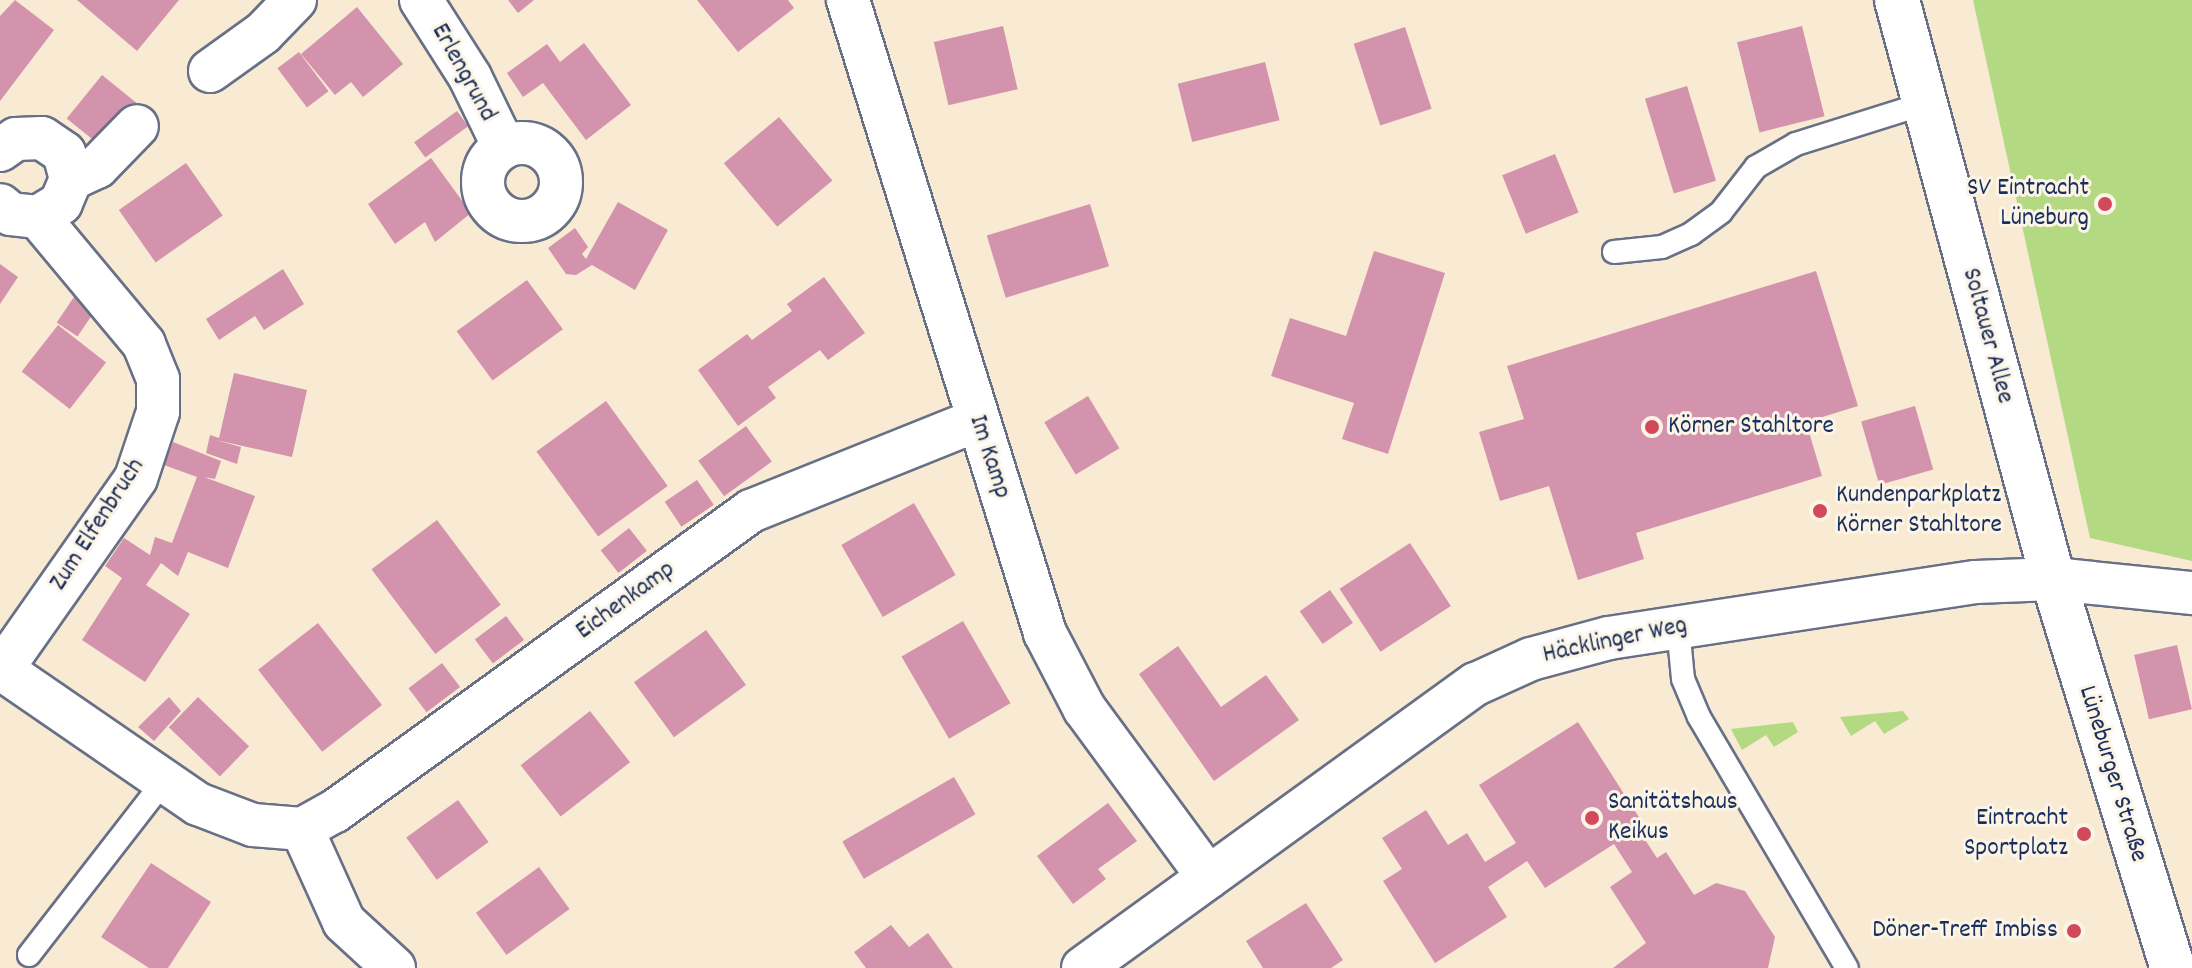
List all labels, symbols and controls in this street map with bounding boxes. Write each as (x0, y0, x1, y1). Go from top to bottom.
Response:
street label: Erlengrund (423, 18, 503, 128)
place label: SV Eintracht Lüneburg (1967, 173, 2089, 234)
marker: SV Eintracht Lüneburg (2096, 195, 2114, 213)
street label: Soltauer Allee (1954, 265, 2020, 407)
street label: Im Kamp (961, 411, 1017, 503)
place label: Körner Stahltore (1668, 411, 1834, 443)
marker: Körner Stahltore (1643, 418, 1661, 436)
street label: Zum Elfenbruch (44, 453, 152, 597)
place label: Kundenparkplatz Körner Stahltore (1836, 480, 2002, 542)
marker: Kundenparkplatz Körner Stahltore (1811, 502, 1829, 520)
street label: Eichenkamp (570, 555, 682, 647)
street label: Häcklinger Weg (1540, 611, 1690, 671)
street label: Lüneburger Straße (2070, 682, 2154, 866)
place label: Sanitätshaus Keikus (1608, 787, 1738, 848)
place label: Eintracht Sportplatz (1964, 803, 2068, 864)
marker: Sanitätshaus Keikus (1583, 809, 1601, 827)
marker: Eintracht Sportplatz (2075, 825, 2093, 843)
place label: Döner-Treff Imbiss (1872, 915, 2058, 947)
marker: Döner-Treff Imbiss (2065, 922, 2083, 940)

